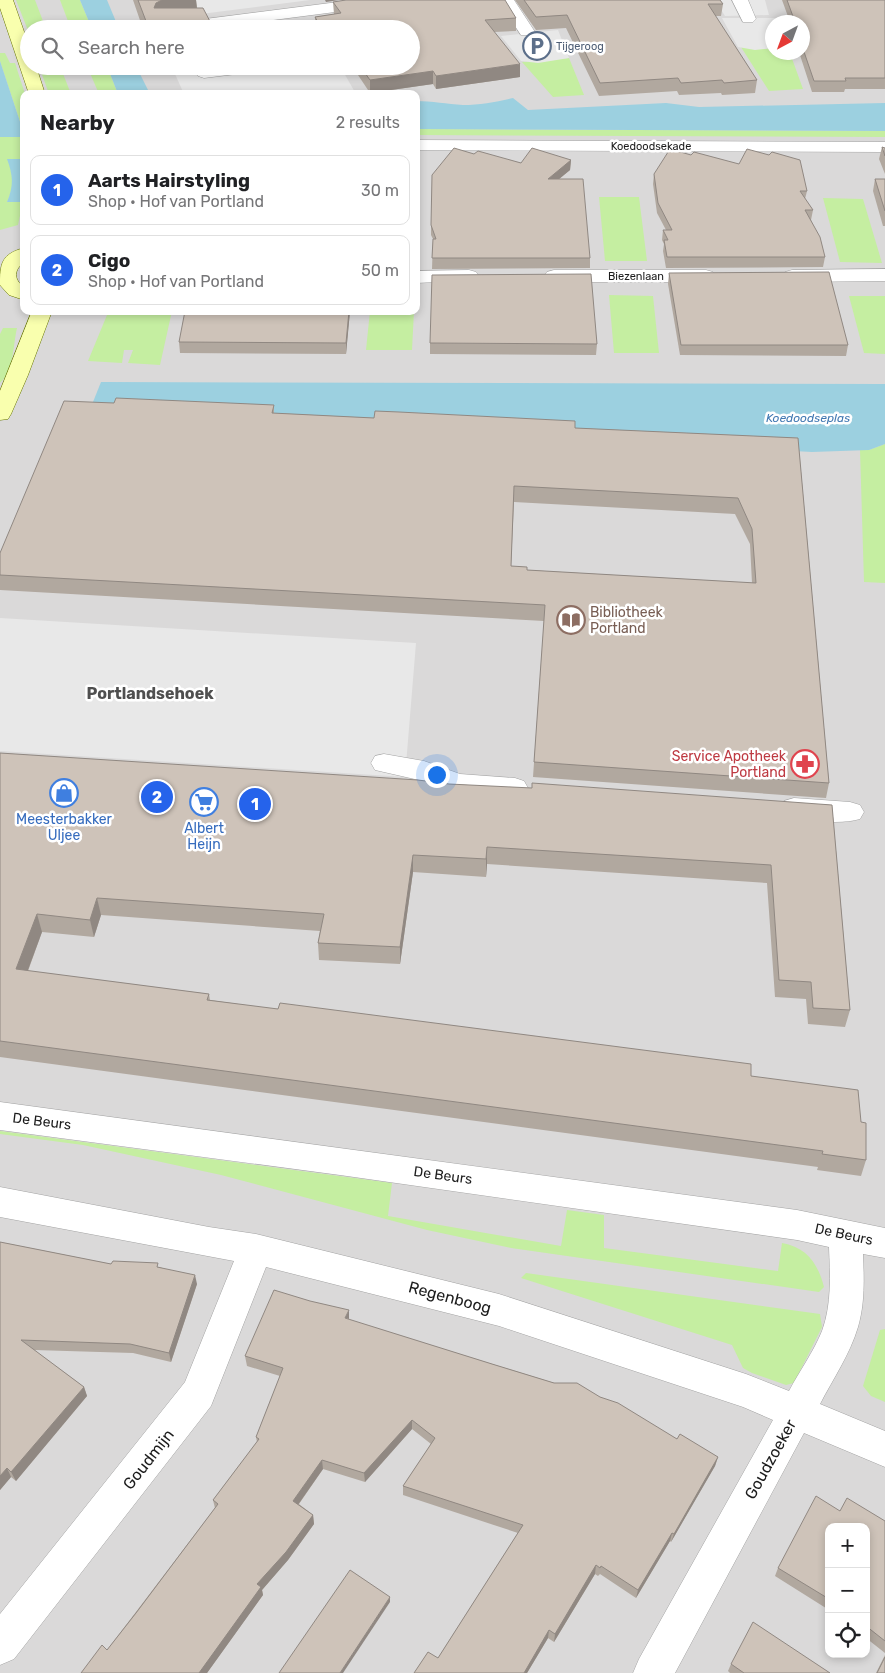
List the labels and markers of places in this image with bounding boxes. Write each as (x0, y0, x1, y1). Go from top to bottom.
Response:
parking icon: Tijgeroog (522, 31, 552, 61)
place label: Tijgeroog (556, 40, 604, 53)
place label: Bibliotheek Portland (590, 604, 664, 637)
library icon: Bibliotheek Portland (556, 605, 586, 635)
place label: Service Apotheek Portland (672, 748, 787, 781)
pharmacy icon: Service Apotheek Portland (790, 749, 820, 779)
shop icon: Meesterbakker Uljee (49, 778, 79, 808)
pin: 2 (141, 778, 173, 816)
pin: 1 (239, 785, 271, 823)
supermarket icon: Albert Heijn (189, 787, 219, 817)
place label: Meesterbakker Uljee (16, 811, 113, 844)
place label: Albert Heijn (184, 820, 224, 853)

